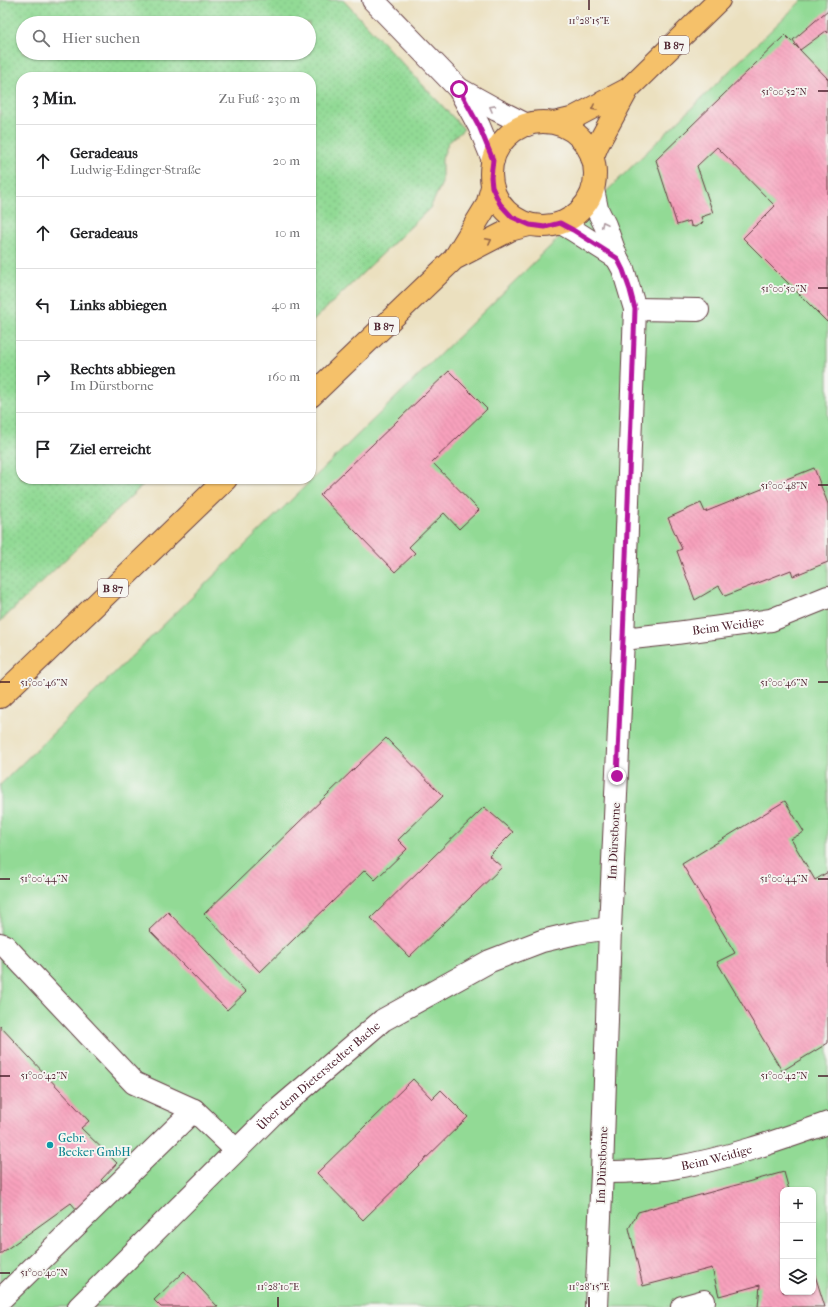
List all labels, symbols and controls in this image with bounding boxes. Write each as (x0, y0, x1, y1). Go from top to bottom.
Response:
text: 11°28'15"E (569, 15, 609, 27)
search box (16, 16, 316, 60)
icon: search (30, 27, 52, 49)
text: Hier suchen (62, 29, 140, 47)
road number: B 87 (659, 36, 689, 54)
route start (450, 80, 468, 98)
text: 51°00'52"N (761, 86, 807, 98)
text: 3 Min. (32, 88, 76, 108)
text: Zu Fuß · 230 m (219, 91, 300, 106)
one-way arrow (591, 103, 598, 111)
one-way arrow (489, 105, 496, 112)
text: Geradeaus (70, 144, 138, 162)
icon: ahead (32, 150, 54, 172)
text: 20 m (273, 153, 300, 168)
text: Ludwig-Edinger-Straße (70, 162, 201, 177)
one-way arrow (601, 221, 609, 228)
icon: ahead (32, 222, 54, 244)
text: Geradeaus (70, 224, 138, 242)
text: 10 m (275, 225, 300, 240)
one-way arrow (485, 238, 492, 245)
text: 51°00'50"N (761, 283, 807, 295)
icon: left (32, 294, 54, 316)
text: Links abbiegen (70, 296, 167, 314)
text: 40 m (272, 297, 300, 312)
road number: B 87 (369, 317, 399, 335)
text: Rechts abbiegen (70, 360, 175, 378)
icon: right (32, 366, 54, 388)
text: 160 m (268, 369, 300, 384)
text: Im Dürstborne (70, 378, 154, 393)
icon: arrive (32, 438, 54, 460)
text: Ziel erreicht (70, 440, 151, 458)
text: 51°00'48"N (760, 480, 808, 492)
road number: B 87 (98, 579, 128, 597)
street label: Beim Weidige (691, 614, 765, 638)
text: 51°00'46"N (20, 677, 68, 689)
text: 51°00'46"N (760, 677, 808, 689)
route end (608, 767, 626, 785)
street label: Im Dürstborne (605, 802, 623, 880)
text: 51°00'44"N (20, 873, 68, 885)
text: 51°00'44"N (760, 873, 808, 885)
street label: Über dem Dieterstedter Bache (253, 1019, 383, 1133)
text: 51°00'42"N (20, 1070, 68, 1082)
text: 51°00'42"N (760, 1070, 808, 1082)
street label: Im Dürstborne (594, 1126, 610, 1204)
place label: Gebr. Becker GmbH (58, 1131, 131, 1159)
marker: Gebr. Becker GmbH (45, 1140, 55, 1150)
street label: Beim Weidige (680, 1142, 754, 1173)
map controls (780, 1187, 816, 1295)
button: + (780, 1187, 816, 1223)
button: − (780, 1223, 816, 1259)
button: layers (780, 1259, 816, 1295)
text: 51°00'40"N (20, 1267, 68, 1279)
text: 11°28'10"E (257, 1281, 299, 1293)
text: 11°28'15"E (569, 1281, 609, 1293)

